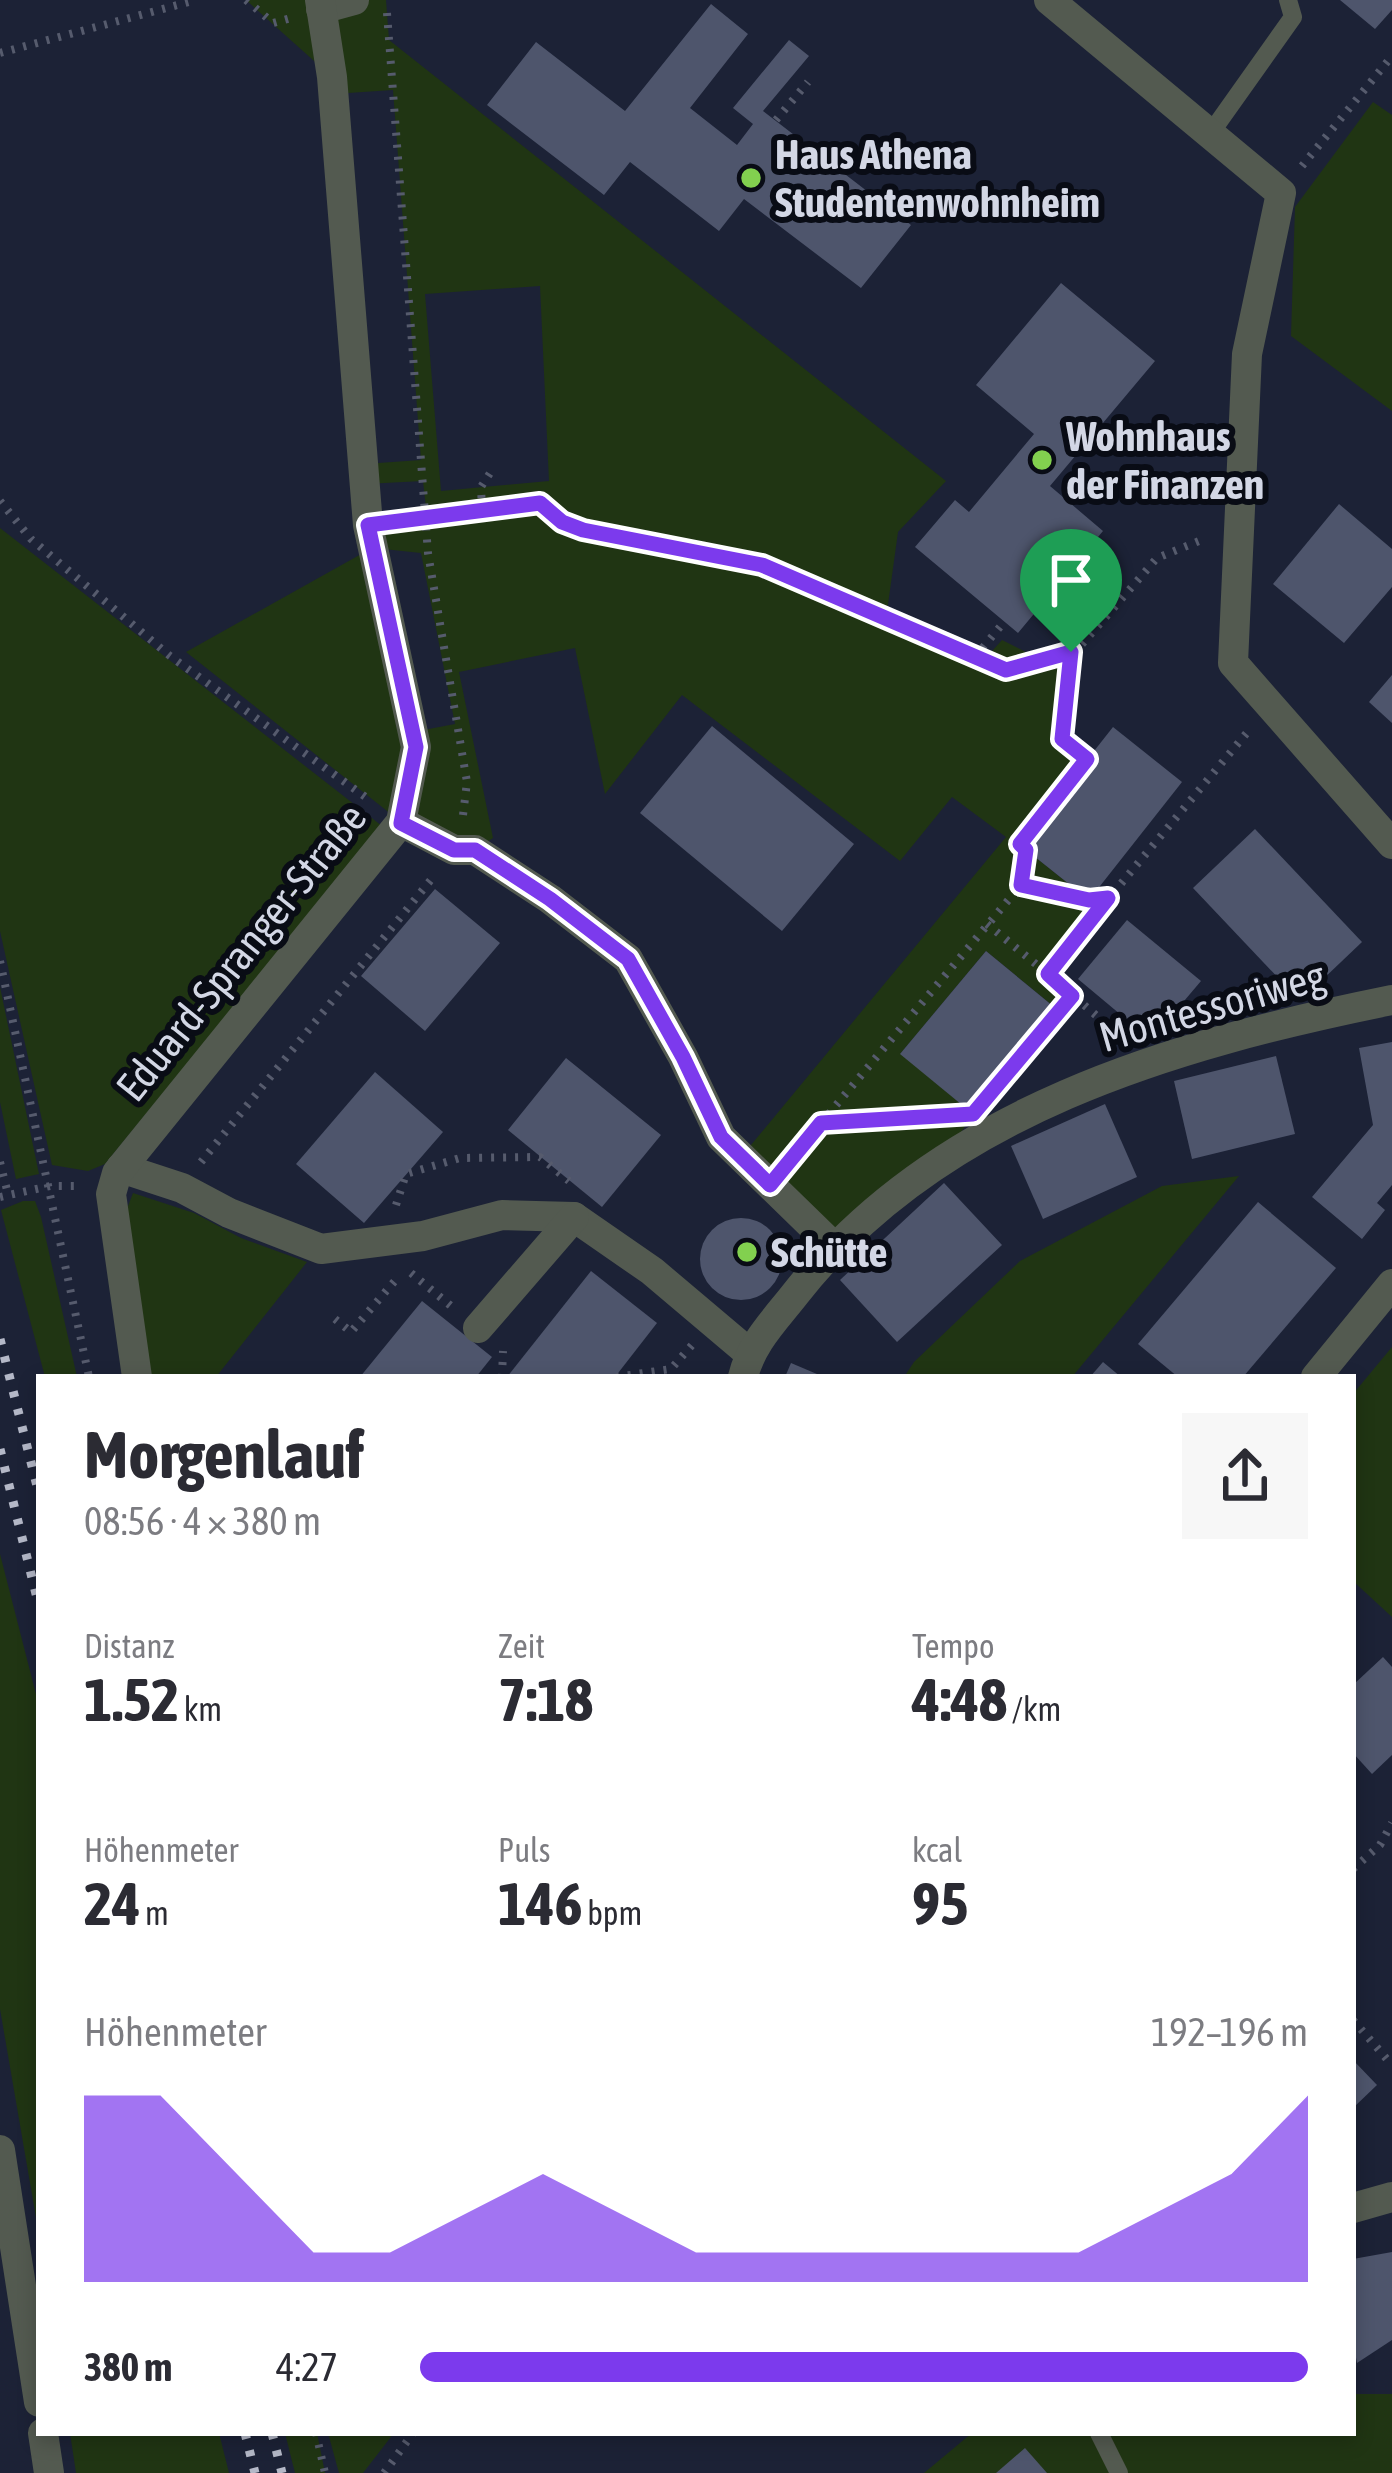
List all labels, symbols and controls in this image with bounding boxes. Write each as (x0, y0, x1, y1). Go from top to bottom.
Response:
place label: Haus Athena Studentenwohnheim (775, 130, 1100, 226)
marker: Haus Athena Studentenwohnheim (738, 165, 764, 191)
place label: Wohnhaus der Finanzen (1065, 412, 1264, 508)
marker: Wohnhaus der Finanzen (1029, 447, 1055, 473)
pin (1020, 529, 1122, 652)
icon: arrive (1038, 547, 1104, 613)
street label: Eduard-Spranger-Straße (106, 794, 376, 1110)
street label: Montessoriweg (1094, 951, 1330, 1061)
place label: Schütte (771, 1228, 888, 1276)
marker: Schütte (734, 1239, 760, 1265)
button: share (1182, 1413, 1308, 1539)
text: Morgenlauf (84, 1416, 364, 1492)
text: 08:56 · 4 × 380 m (84, 1499, 321, 1543)
text: Distanz (84, 1627, 174, 1665)
text: Zeit (498, 1627, 545, 1665)
text: Tempo (912, 1627, 994, 1665)
text: 1.52 (84, 1665, 179, 1734)
text: 7:18 (498, 1665, 593, 1734)
text: 4:48 (912, 1665, 1007, 1734)
text: km (179, 1690, 222, 1728)
text: /km (1007, 1690, 1061, 1728)
text: Höhenmeter (84, 1831, 238, 1869)
text: Puls (498, 1831, 551, 1869)
text: kcal (912, 1831, 962, 1869)
text: 24 (84, 1869, 140, 1938)
text: 146 (498, 1869, 583, 1938)
text: 95 (912, 1869, 968, 1938)
text: m (140, 1894, 169, 1932)
text: bpm (583, 1894, 642, 1932)
text: Höhenmeter (84, 2010, 266, 2054)
text: 192–196 m (1151, 2010, 1308, 2054)
text: 380 m (84, 2345, 172, 2389)
text: 4:27 (276, 2345, 338, 2389)

